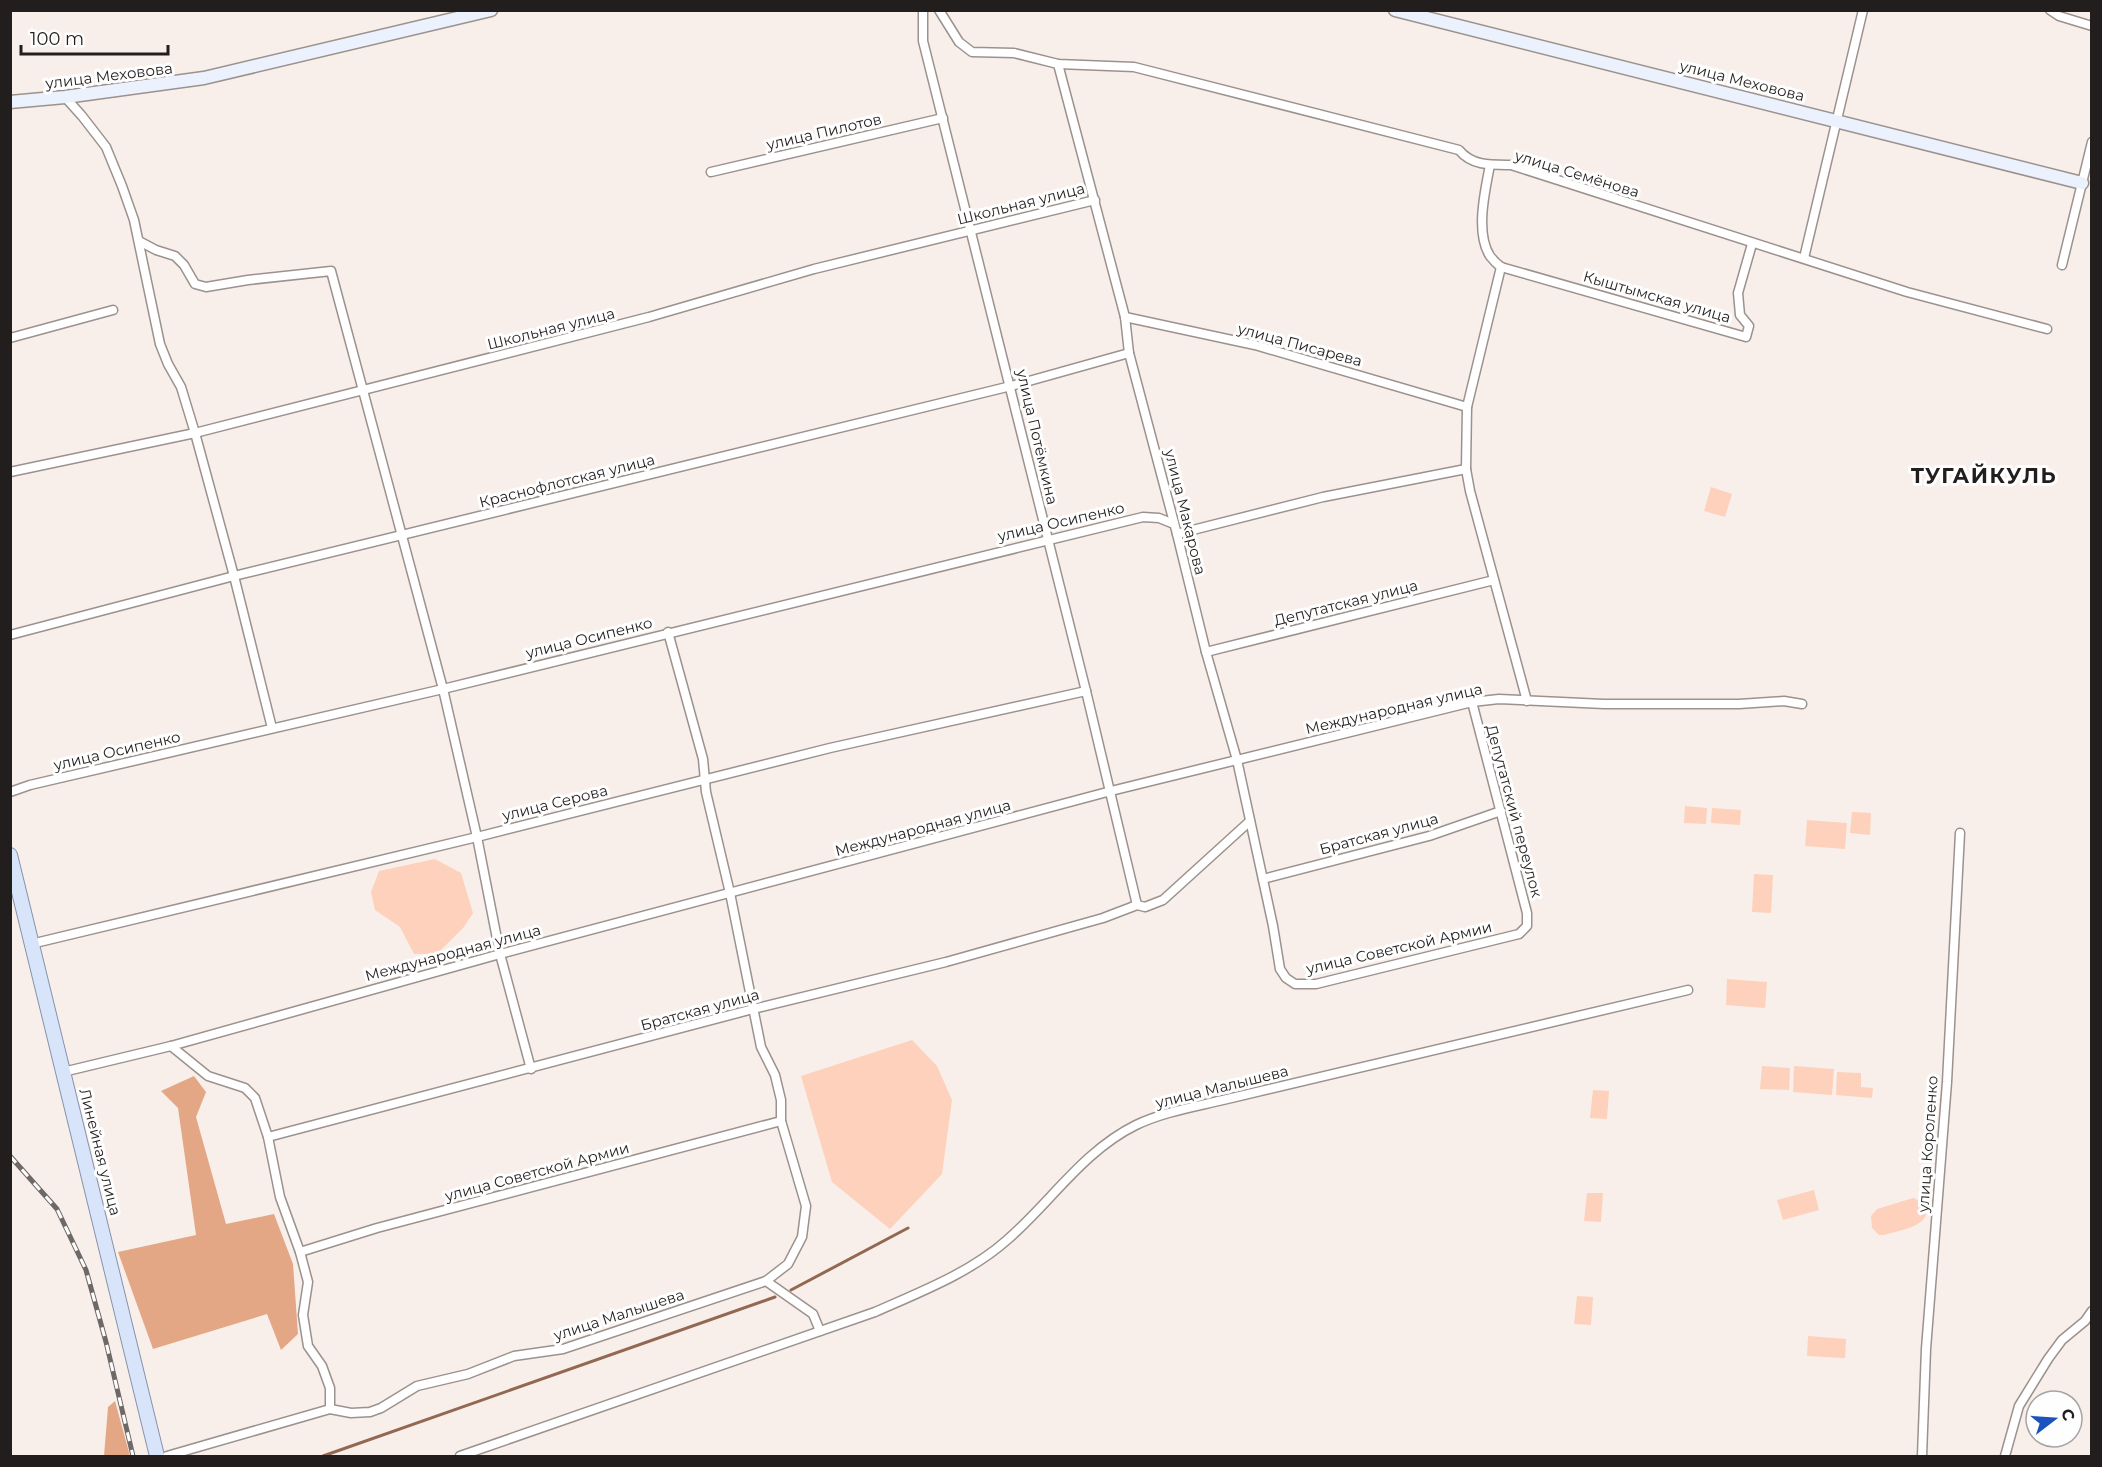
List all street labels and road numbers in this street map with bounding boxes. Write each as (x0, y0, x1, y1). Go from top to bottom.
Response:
street label: улица Меховова (1677, 56, 1806, 105)
street label: улица Меховова (43, 58, 174, 93)
street label: улица Пилотов (763, 109, 883, 154)
street label: улица Семёнова (1512, 145, 1642, 201)
street label: Школьная улица (955, 178, 1087, 229)
street label: Кыштымская улица (1581, 266, 1733, 327)
street label: Школьная улица (485, 303, 617, 354)
street label: улица Писарева (1235, 319, 1364, 370)
street label: улица Потёмкина (1012, 366, 1062, 506)
street label: улица Макарова (1160, 446, 1210, 577)
street label: Краснофлотская улица (477, 449, 657, 512)
street label: улица Осипенко (995, 498, 1126, 546)
street label: Депутатская улица (1272, 575, 1420, 630)
street label: улица Осипенко (523, 613, 654, 663)
street label: Международная улица (1303, 679, 1484, 738)
street label: Депутатский переулок (1482, 722, 1547, 900)
street label: улица Осипенко (51, 727, 182, 775)
street label: улица Серова (499, 780, 610, 825)
street label: Международная улица (833, 795, 1013, 860)
street label: Братская улица (1317, 809, 1440, 859)
street label: улица Советской Армии (1303, 917, 1494, 978)
street label: Международная улица (363, 920, 543, 985)
street label: Братская улица (638, 985, 761, 1035)
street label: улица Малышева (1153, 1061, 1290, 1112)
street label: улица Короленко (1913, 1075, 1942, 1214)
street label: Линейная улица (75, 1086, 125, 1218)
street label: улица Советской Армии (442, 1138, 631, 1206)
street label: улица Малышева (550, 1284, 687, 1345)

